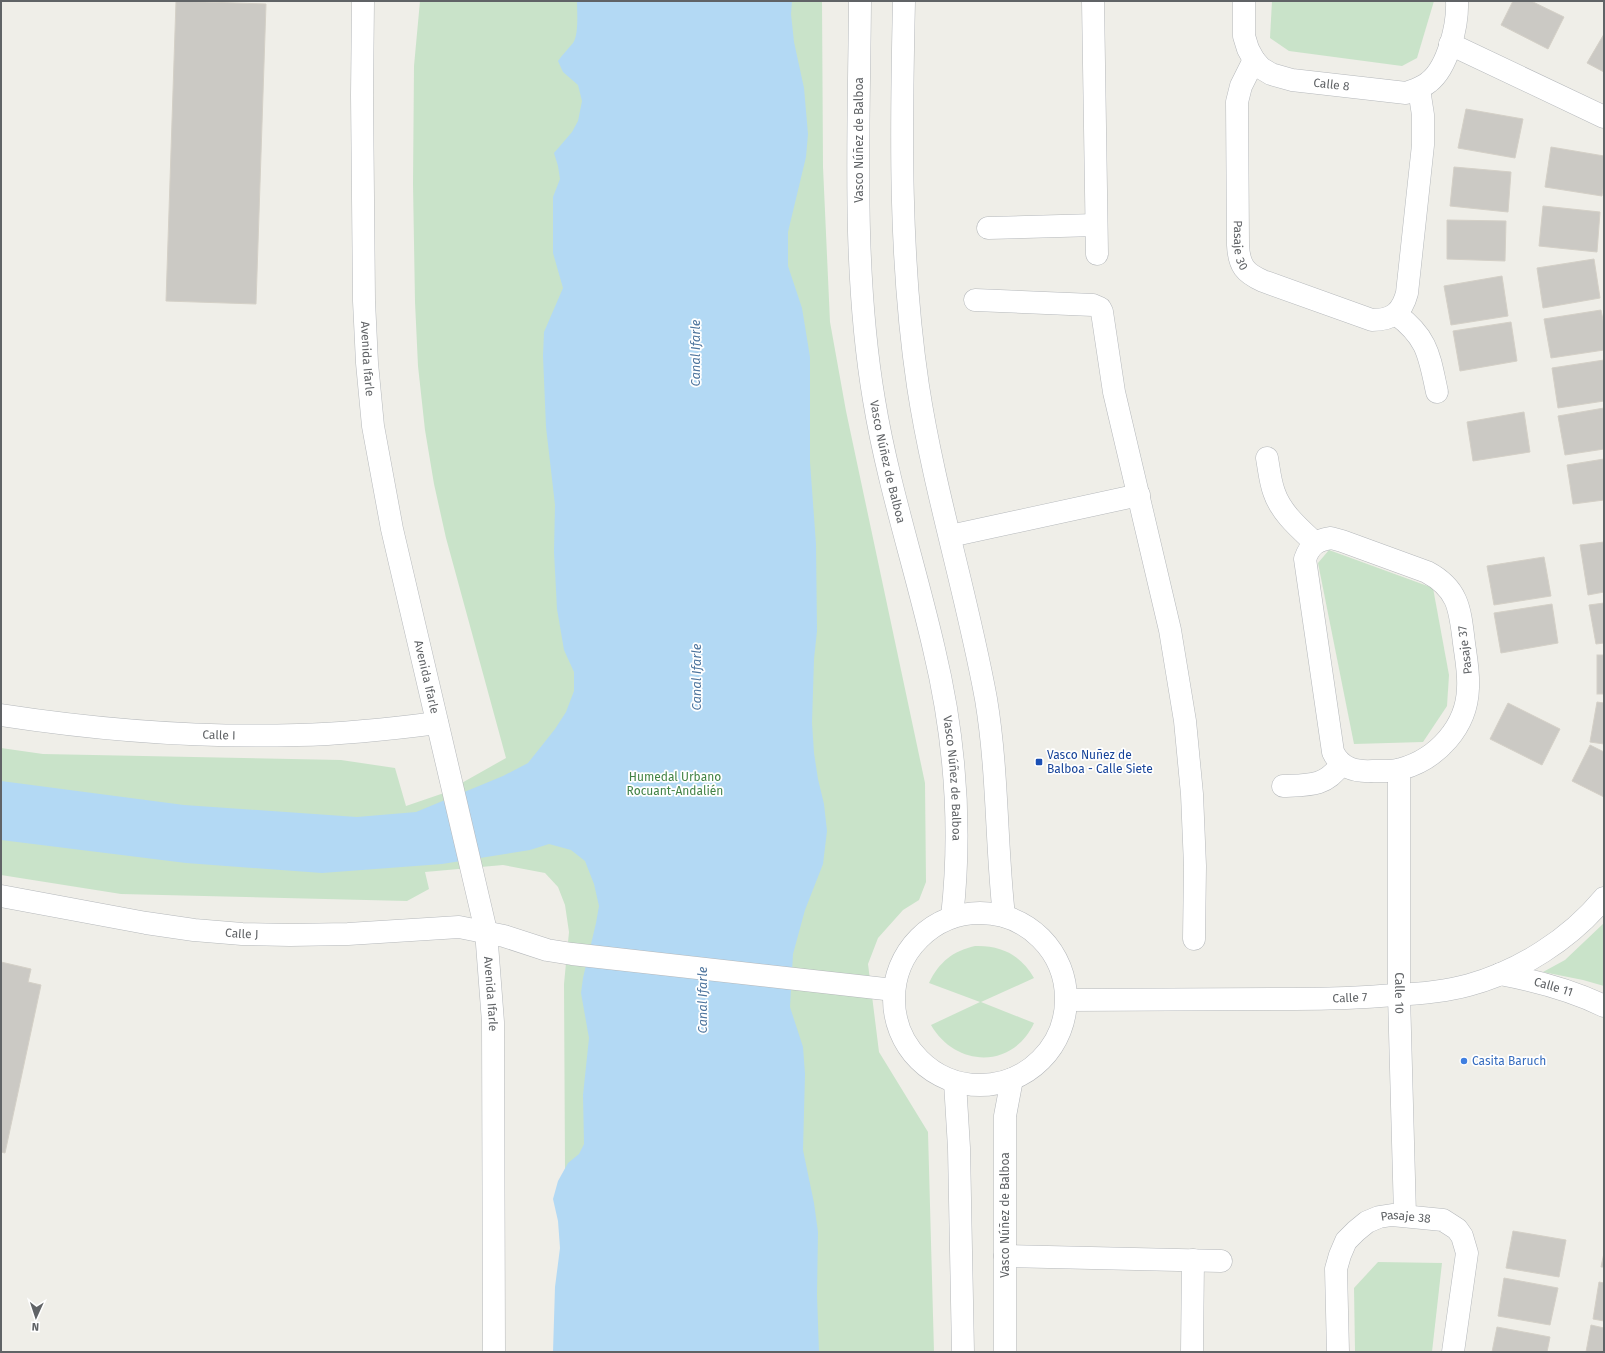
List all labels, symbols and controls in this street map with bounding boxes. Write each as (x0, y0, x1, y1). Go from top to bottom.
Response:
street label: Calle 8 (1313, 75, 1351, 94)
street label: Vasco Núñez de Balboa (852, 77, 866, 203)
street label: Pasaje 30 (1231, 220, 1251, 273)
water label: Canal Ifarle (688, 319, 703, 387)
street label: Avenida Ifarle (358, 321, 377, 397)
street label: Vasco Núñez de Balboa (867, 399, 908, 525)
street label: Pasaje 37 (1455, 625, 1475, 675)
street label: Avenida Ifarle (411, 639, 442, 715)
water label: Canal Ifarle (689, 643, 704, 711)
street label: Vasco Núñez de Balboa (940, 715, 963, 841)
street label: Calle I (202, 728, 236, 742)
place label: Vasco Nuñez de Balboa - Calle Siete (1047, 748, 1153, 776)
marker: Vasco Nuñez de Balboa - Calle Siete (1034, 757, 1044, 767)
park label: Humedal Urbano Rocuant-Andalién (627, 770, 723, 798)
street label: Calle J (225, 926, 259, 941)
street label: Avenida Ifarle (481, 956, 500, 1031)
water label: Canal Ifarle (695, 966, 710, 1034)
street label: Calle 10 (1392, 972, 1407, 1014)
street label: Calle 11 (1533, 975, 1575, 999)
street label: Calle 7 (1332, 990, 1368, 1005)
place label: Casita Baruch (1472, 1054, 1546, 1068)
marker: Casita Baruch (1459, 1056, 1469, 1066)
street label: Vasco Núñez de Balboa (998, 1152, 1012, 1278)
street label: Pasaje 38 (1380, 1208, 1432, 1226)
north arrow (16, 1297, 56, 1337)
text: N (32, 1320, 39, 1333)

